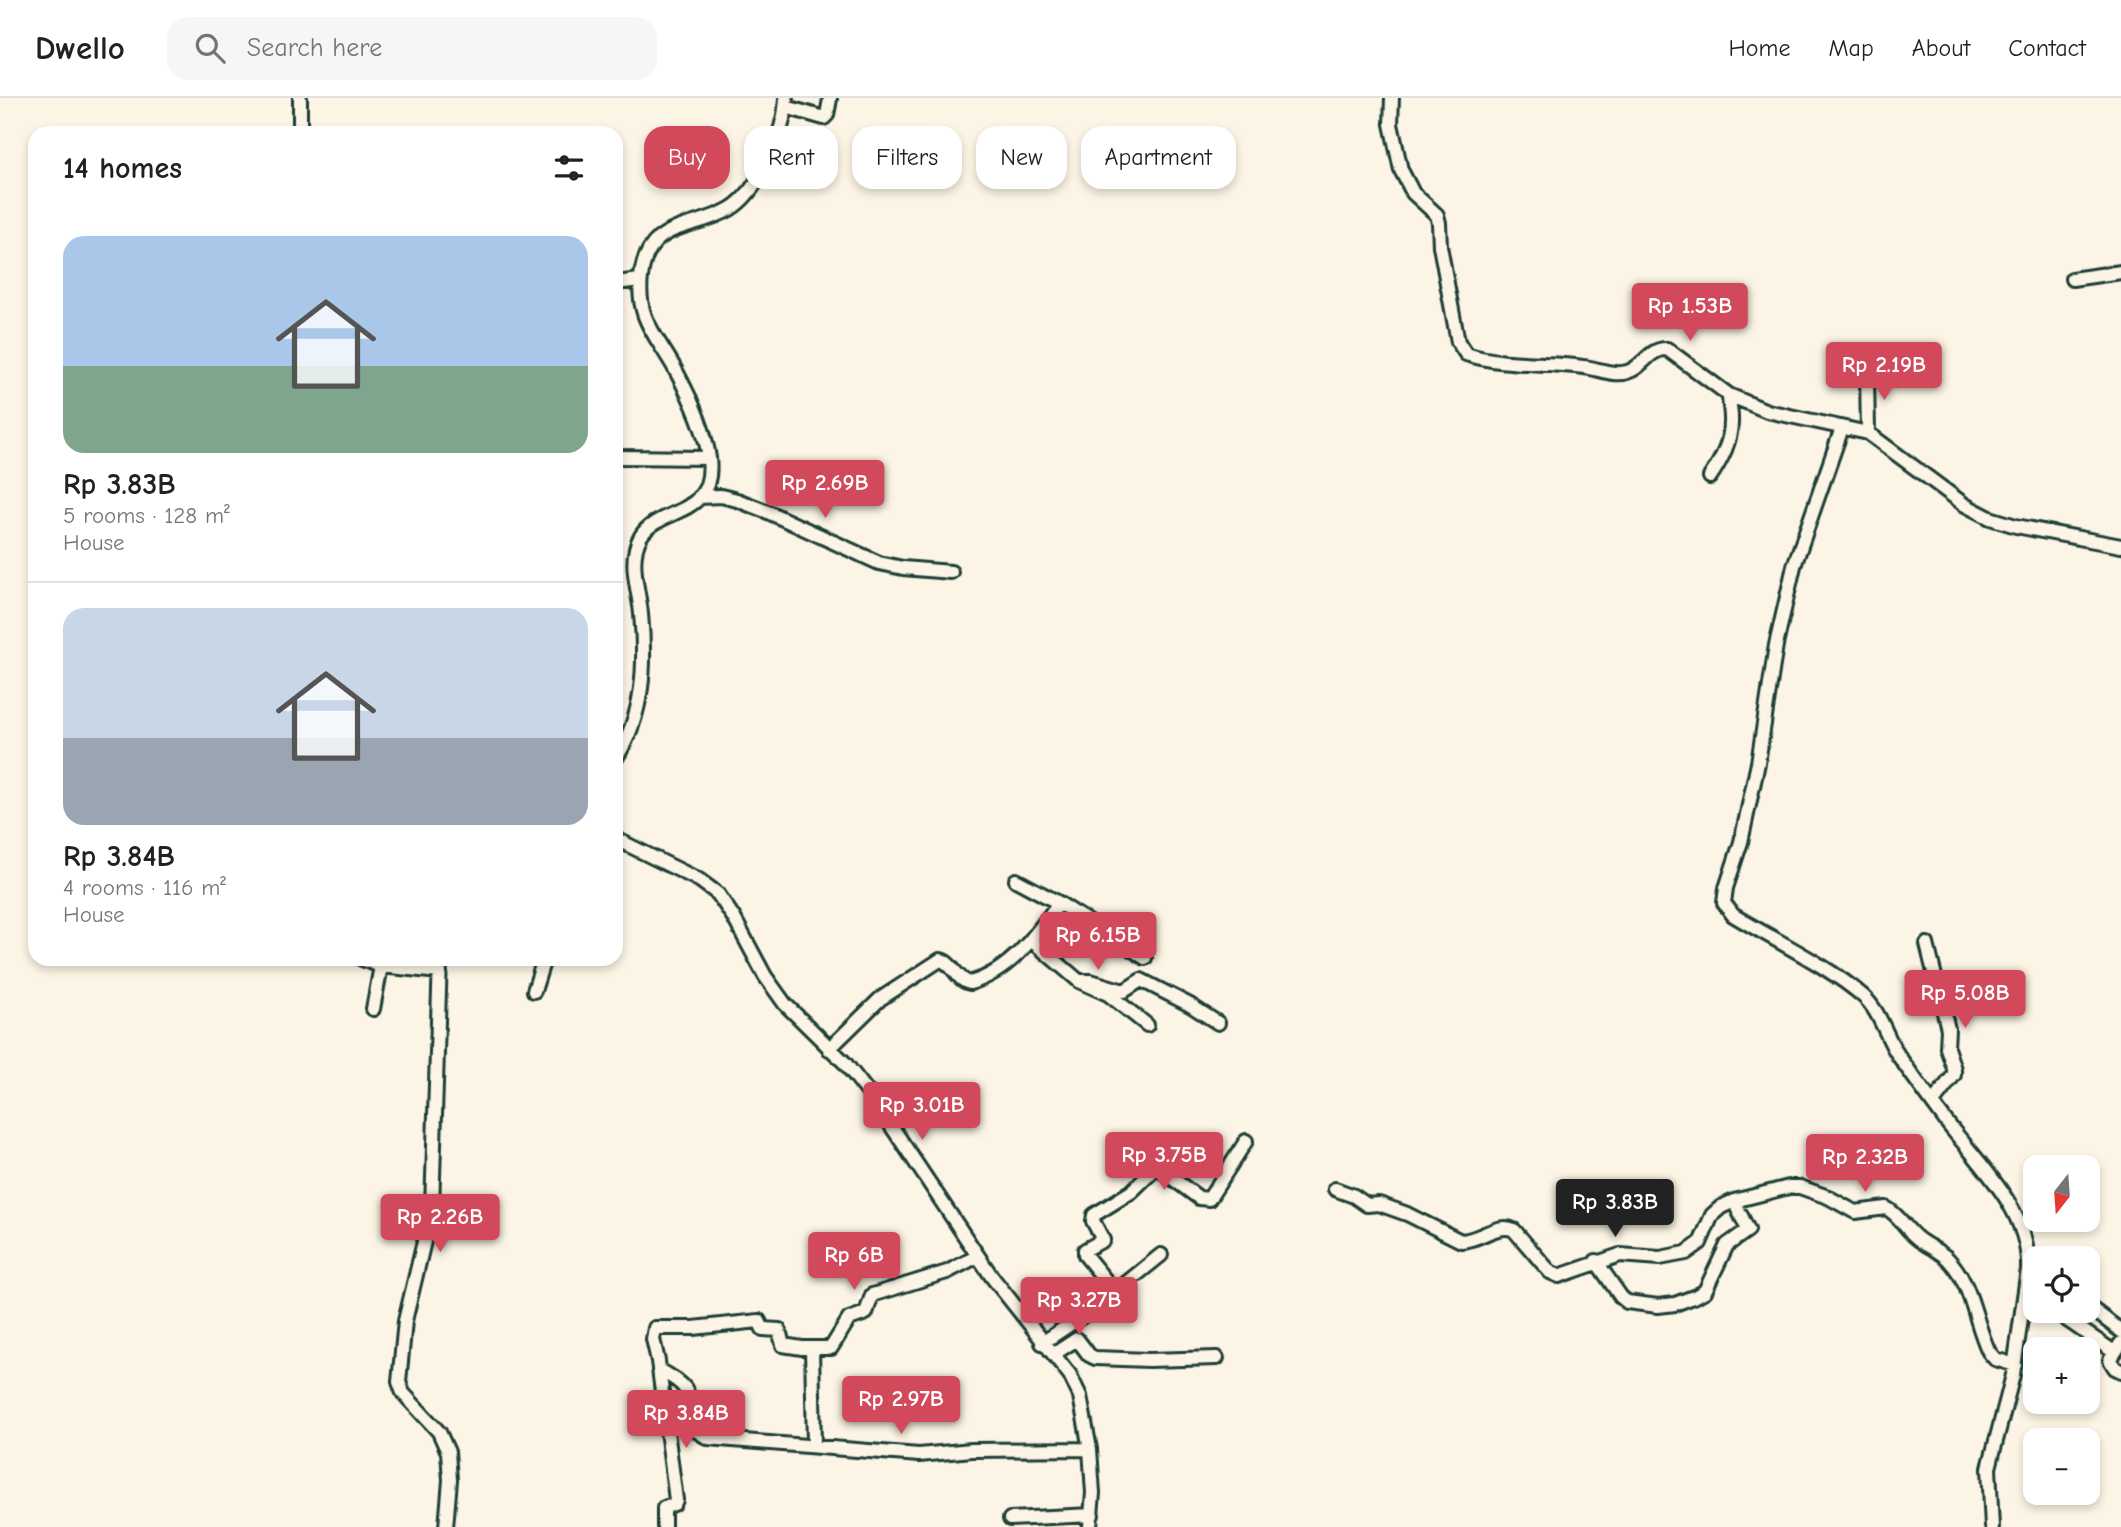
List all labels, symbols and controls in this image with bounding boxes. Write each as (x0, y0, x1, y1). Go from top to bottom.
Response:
search box (167, 17, 657, 80)
text: Dwello (35, 29, 125, 67)
icon: search (191, 29, 229, 67)
text: Search here (247, 33, 382, 63)
text: Home (1729, 34, 1790, 62)
text: Map (1828, 34, 1874, 62)
text: About (1912, 34, 1970, 62)
text: Contact (2008, 34, 2086, 62)
chip: Buy (644, 126, 730, 189)
chip: Rent (744, 126, 838, 189)
chip: Filters (852, 126, 962, 189)
chip: New (976, 126, 1067, 189)
chip: Apartment (1081, 126, 1236, 189)
icon: filters (550, 149, 588, 187)
text: 14 homes (63, 151, 182, 186)
icon: home (263, 281, 389, 407)
pin: Rp 1.53B (1618, 284, 1762, 343)
text: Rp 1.53B (1648, 292, 1732, 319)
pin: Rp 2.19B (1812, 342, 1956, 402)
text: Rp 2.19B (1842, 351, 1926, 378)
pin: Rp 2.69B (753, 460, 897, 520)
text: Rp 3.83B (63, 467, 176, 502)
text: Rp 2.69B (781, 469, 869, 496)
text: 5 rooms · 128 m² (63, 502, 230, 529)
text: House (63, 529, 125, 556)
icon: home (263, 653, 389, 779)
text: Rp 3.84B (63, 839, 175, 874)
text: 4 rooms · 116 m² (63, 874, 226, 901)
text: House (63, 901, 125, 928)
pin: Rp 6.15B (1026, 912, 1170, 972)
text: Rp 6.15B (1055, 921, 1141, 948)
pin: Rp 5.08B (1893, 970, 2037, 1030)
text: Rp 5.08B (1921, 979, 2009, 1006)
pin: Rp 3.01B (850, 1082, 994, 1142)
text: Rp 3.01B (879, 1091, 965, 1118)
pin: Rp 3.75B (1092, 1132, 1236, 1192)
pin: Rp 2.32B (1793, 1134, 1937, 1194)
text: Rp 3.75B (1121, 1141, 1207, 1168)
text: Rp 2.32B (1822, 1143, 1908, 1170)
north arrow (2023, 1155, 2100, 1232)
map controls (2023, 1155, 2100, 1505)
pin: Rp 3.83B (1543, 1180, 1687, 1239)
text: Rp 3.83B (1572, 1188, 1658, 1215)
pin: Rp 2.26B (368, 1194, 512, 1254)
text: Rp 2.26B (397, 1203, 483, 1230)
pin: Rp 6B (805, 1232, 903, 1292)
text: Rp 6B (824, 1241, 884, 1268)
button: locate (2023, 1246, 2100, 1323)
pin: Rp 3.27B (1007, 1278, 1151, 1337)
text: Rp 3.27B (1037, 1286, 1121, 1313)
button: + (2023, 1337, 2100, 1414)
pin: Rp 2.97B (829, 1376, 973, 1436)
text: Rp 2.97B (858, 1385, 944, 1412)
pin: Rp 3.84B (614, 1390, 758, 1450)
text: Rp 3.84B (643, 1399, 729, 1426)
button: − (2023, 1428, 2100, 1505)

